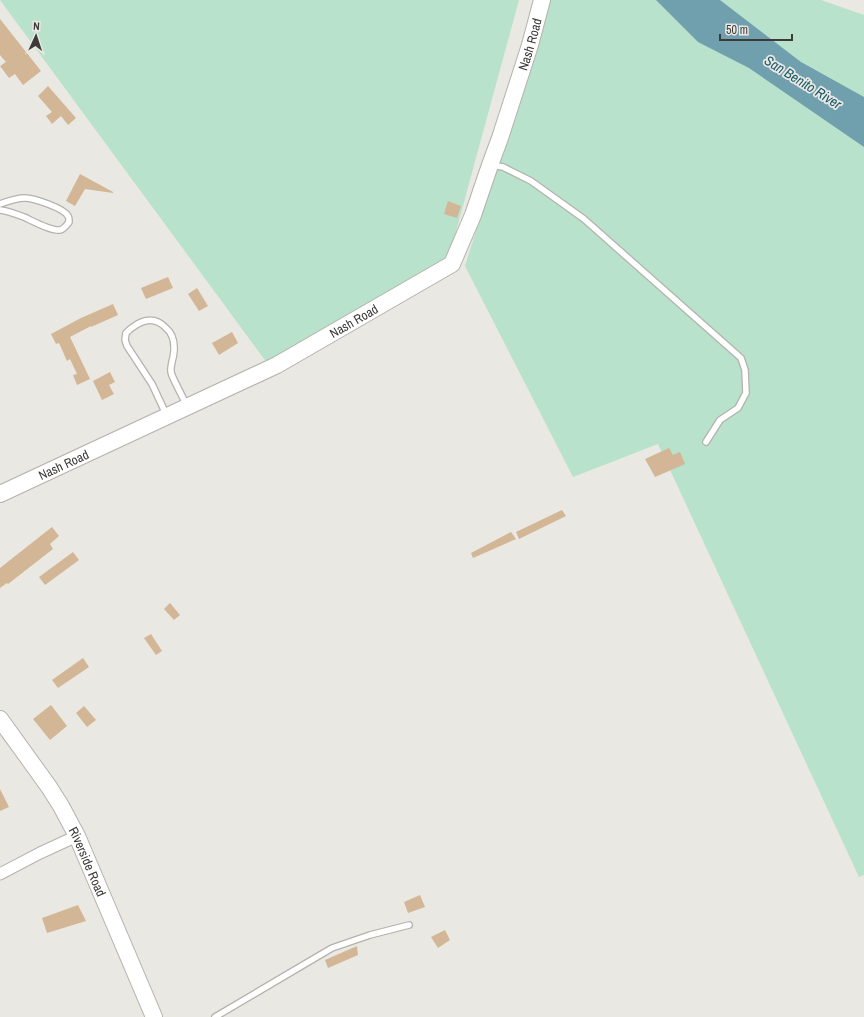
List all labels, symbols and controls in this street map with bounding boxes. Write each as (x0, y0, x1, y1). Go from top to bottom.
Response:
north arrow (16, 16, 56, 56)
street label: Nash Road (514, 16, 545, 72)
scale bar (720, 16, 792, 42)
text: N (33, 19, 40, 33)
text: 50 m (726, 22, 748, 38)
water label: San Benito River (761, 51, 846, 113)
street label: Nash Road (326, 300, 381, 342)
street label: Nash Road (36, 445, 91, 483)
street label: Riverside Road (65, 824, 110, 899)

